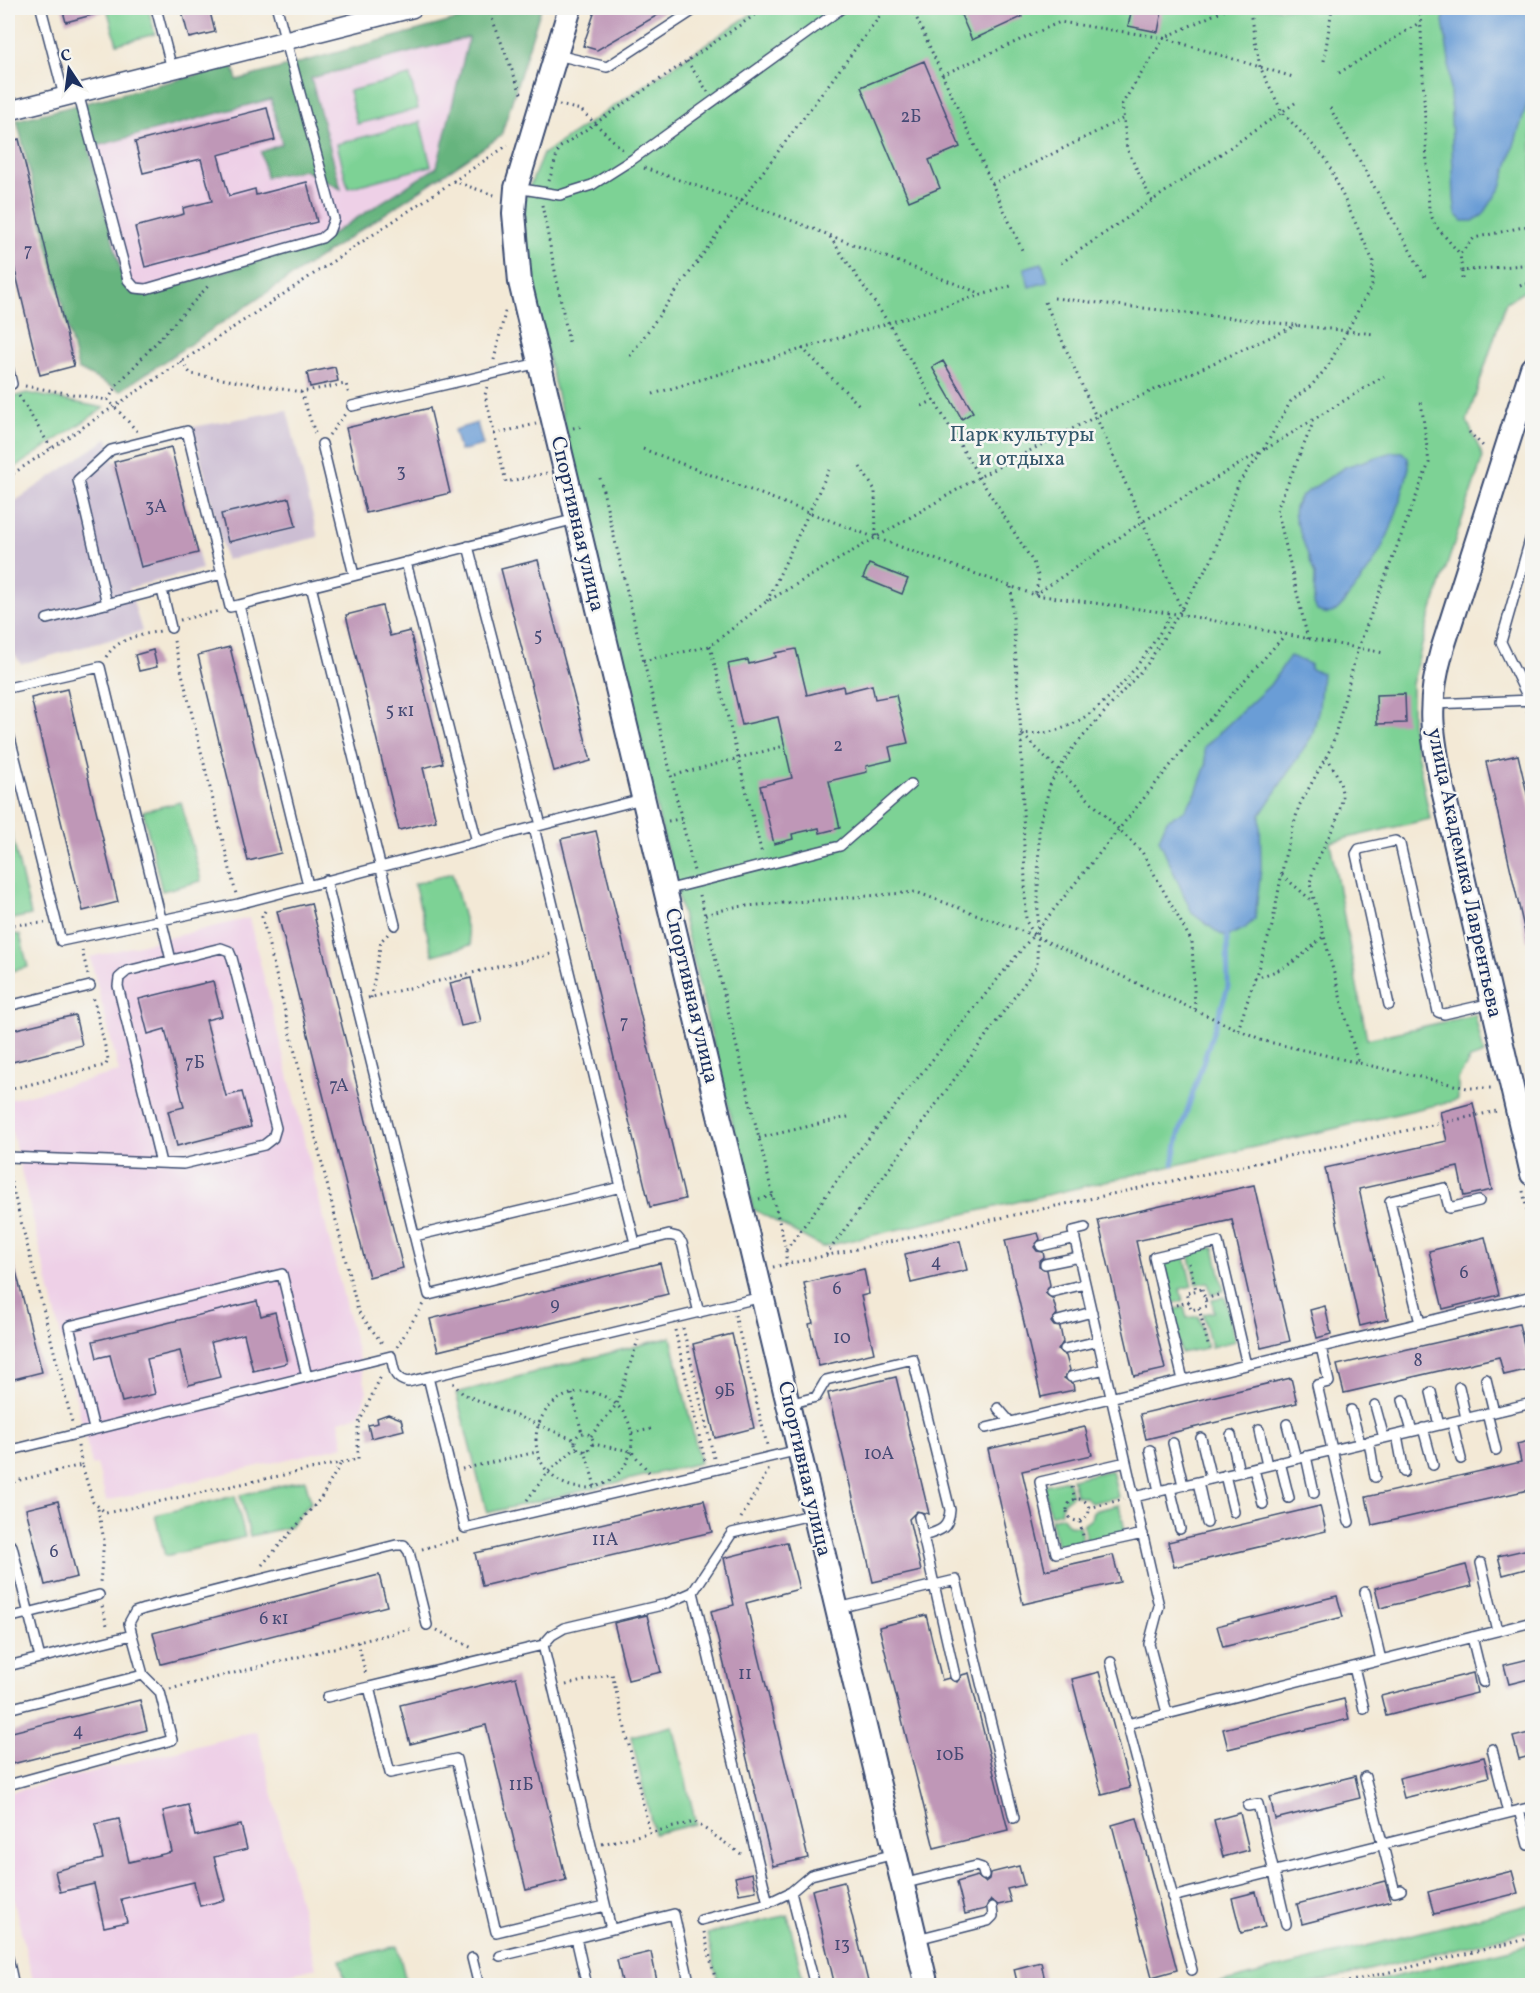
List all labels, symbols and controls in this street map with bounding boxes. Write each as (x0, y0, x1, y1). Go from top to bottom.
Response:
north arrow (39, 39, 99, 99)
text: С (59, 44, 74, 68)
house number: 2Б (901, 105, 921, 130)
house number: 7 (24, 239, 32, 264)
park label: Парк культуры и отдыха (950, 421, 1094, 474)
street label: Спортивная улица (543, 433, 611, 615)
house number: 3 (396, 460, 406, 485)
house number: 3А (145, 495, 167, 520)
house number: 5 (534, 624, 542, 649)
house number: 5 к1 (386, 699, 414, 724)
street label: улица Академика Лаврентьева (1419, 725, 1509, 1021)
house number: 2 (833, 734, 843, 759)
street label: Спортивная улица (657, 905, 725, 1087)
house number: 7 (620, 1011, 628, 1036)
house number: 7Б (185, 1051, 205, 1076)
house number: 7А (329, 1074, 349, 1099)
house number: 4 (931, 1250, 941, 1275)
house number: 6 (1459, 1261, 1469, 1286)
house number: 6 (832, 1277, 842, 1302)
house number: 9 (550, 1293, 560, 1318)
house number: 10 (833, 1326, 851, 1351)
house number: 8 (1413, 1349, 1423, 1374)
street label: Спортивная улица (770, 1378, 838, 1560)
house number: 9Б (715, 1379, 735, 1404)
house number: 10А (864, 1442, 895, 1467)
house number: 11А (592, 1528, 619, 1553)
house number: 6 (49, 1540, 59, 1565)
house number: 6 к1 (259, 1607, 289, 1632)
house number: 11 (738, 1662, 752, 1687)
house number: 4 (73, 1719, 83, 1744)
house number: 10Б (936, 1743, 964, 1768)
house number: 11Б (508, 1773, 534, 1798)
house number: 13 (834, 1933, 850, 1958)

